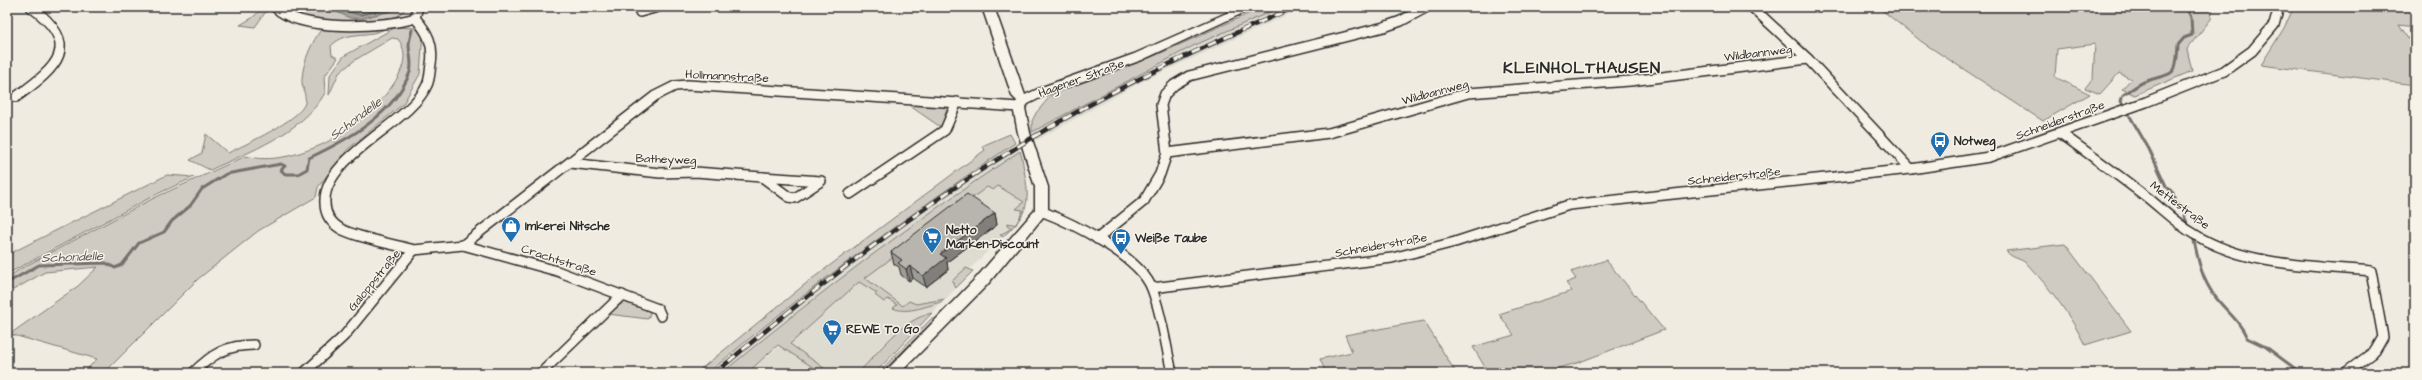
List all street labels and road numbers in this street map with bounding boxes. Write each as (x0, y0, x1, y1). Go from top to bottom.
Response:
street label: Wildbannweg (1723, 41, 1793, 67)
street label: Hagener Straße (1036, 55, 1127, 103)
street label: Hollmannstraße (685, 66, 770, 87)
street label: Wildbannweg (1400, 75, 1471, 111)
street label: Schneiderstraße (2013, 96, 2107, 144)
street label: Batheyweg (635, 150, 697, 170)
street label: Schneiderstraße (1687, 163, 1782, 190)
street label: Mettestraße (2146, 177, 2214, 234)
street label: Schneiderstraße (1334, 229, 1429, 262)
street label: Crachtstraße (519, 240, 599, 281)
street label: Galoppstraße (344, 245, 405, 315)

